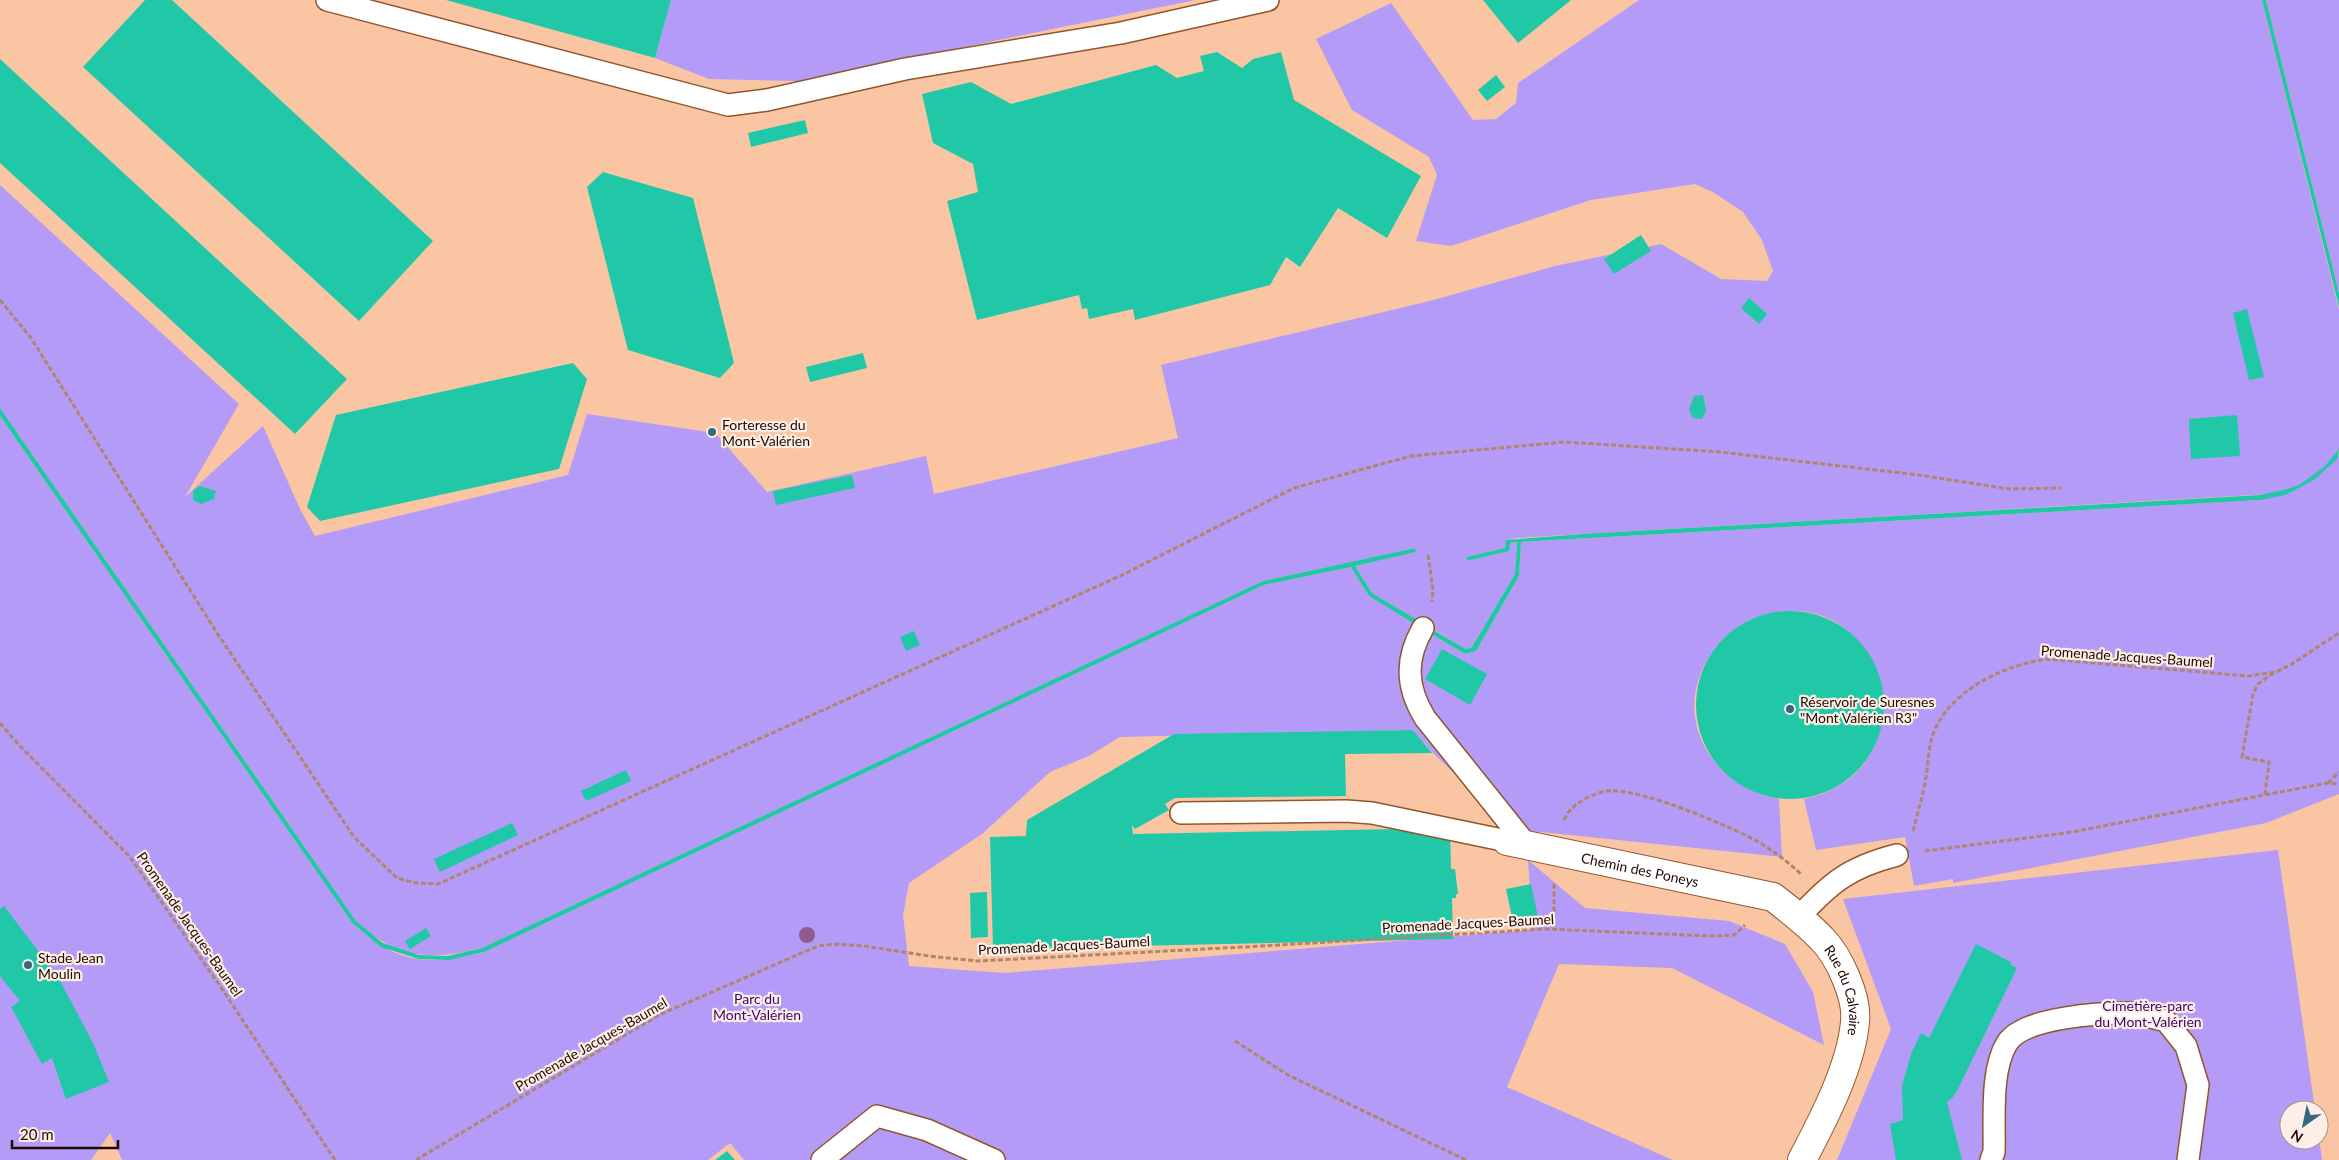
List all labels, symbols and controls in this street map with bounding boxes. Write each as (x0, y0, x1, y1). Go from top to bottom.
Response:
place label: Forteresse du Mont-Valérien (722, 416, 810, 449)
marker: Forteresse du Mont-Valérien (706, 426, 718, 438)
street label: Promenade Jacques-Baumel (2040, 642, 2214, 670)
place label: Réservoir de Suresnes "Mont Valérien R3" (1800, 693, 1935, 726)
marker: Réservoir de Suresnes "Mont Valérien R3" (1784, 703, 1796, 715)
street label: Promenade Jacques-Baumel (134, 848, 246, 1000)
street label: Chemin des Poneys (1580, 848, 1701, 890)
street label: Promenade Jacques-Baumel (1381, 910, 1555, 936)
street label: Promenade Jacques-Baumel (977, 932, 1151, 958)
street label: Rue du Calvaire (1821, 941, 1864, 1037)
place label: Stade Jean Moulin (38, 949, 104, 982)
marker: Stade Jean Moulin (22, 959, 34, 971)
park label: Parc du Mont-Valérien (713, 990, 801, 1023)
street label: Promenade Jacques-Baumel (512, 994, 670, 1094)
park label: Cimetière-parc du Mont-Valérien (2094, 997, 2202, 1030)
north arrow (2279, 1100, 2329, 1150)
scale bar (12, 1118, 119, 1150)
text: 20 m (20, 1125, 54, 1143)
text: N (2287, 1126, 2306, 1146)

